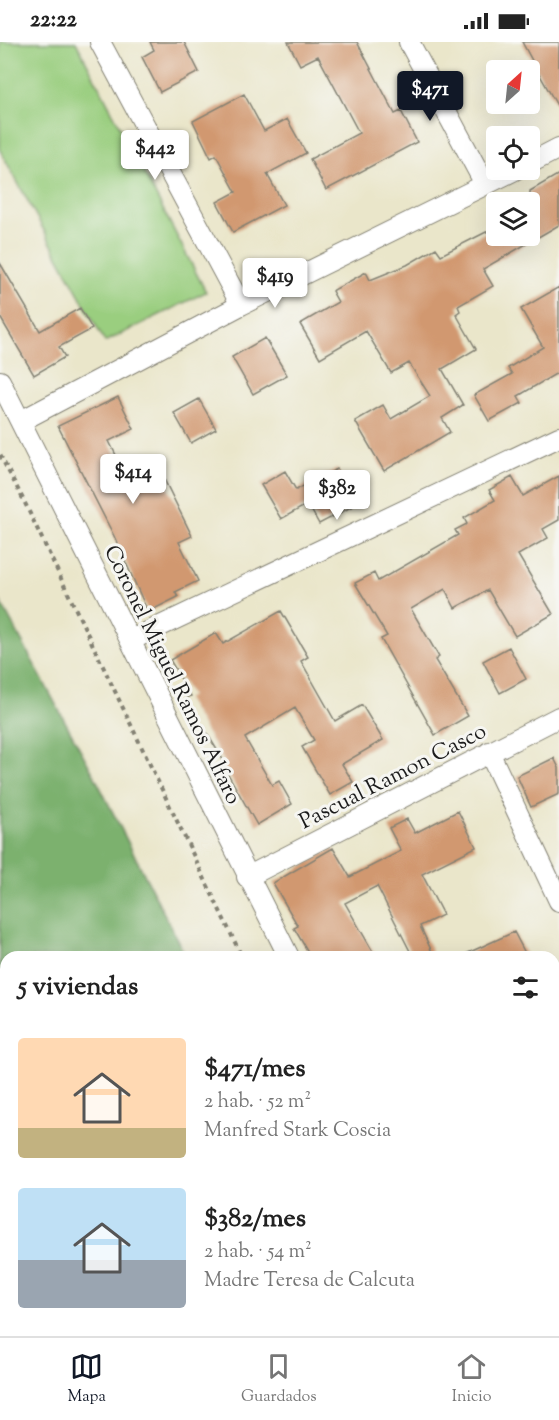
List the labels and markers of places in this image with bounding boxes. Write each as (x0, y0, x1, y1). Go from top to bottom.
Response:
pin: $471 (394, 71, 466, 122)
pin: $442 (119, 130, 191, 181)
pin: $419 (239, 258, 311, 309)
pin: $414 (97, 454, 169, 505)
pin: $382 (301, 470, 373, 521)

